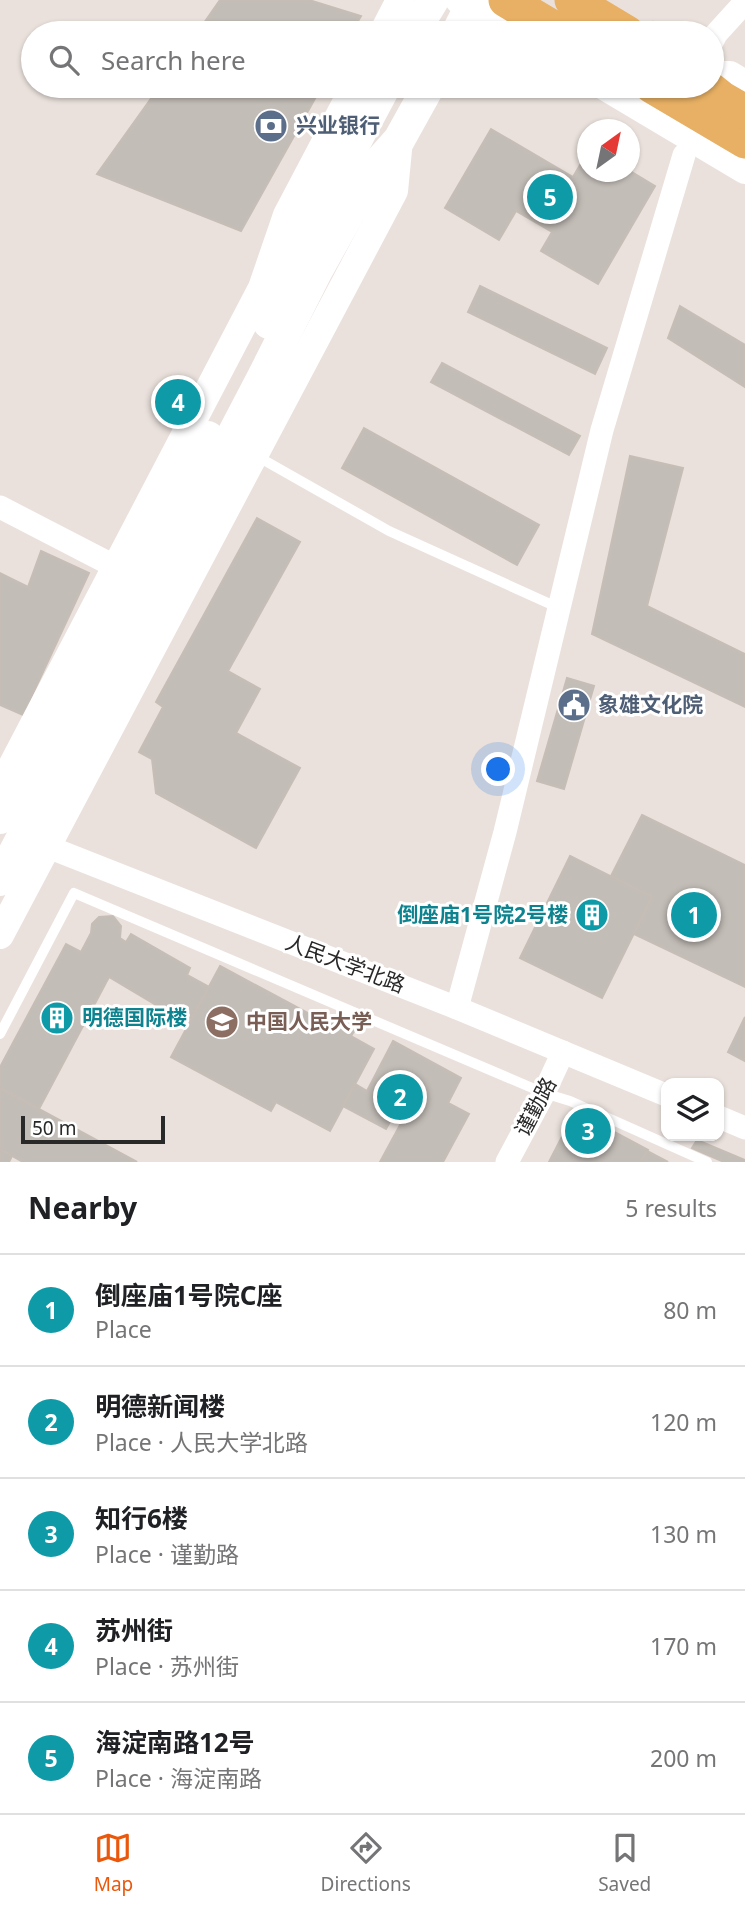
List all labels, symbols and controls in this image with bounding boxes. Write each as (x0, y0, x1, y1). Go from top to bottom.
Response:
search box (21, 21, 724, 98)
icon: search (45, 41, 83, 79)
text: Search here (101, 42, 246, 78)
bank icon: 兴业银行 (252, 107, 290, 145)
place label: 兴业银行 (296, 111, 380, 139)
north arrow (577, 119, 640, 182)
pin: 5 (527, 171, 573, 223)
pin: 4 (155, 376, 201, 428)
public building icon: 象雄文化院 (555, 686, 593, 724)
place label: 象雄文化院 (598, 690, 703, 718)
your location (481, 752, 515, 786)
pin: 1 (671, 889, 717, 941)
building icon: 倒座庙1号院2号楼 (573, 896, 611, 934)
place label: 倒座庙1号院2号楼 (397, 900, 568, 928)
street label: 人民大学北路 (282, 927, 409, 999)
building icon: 明德国际楼 (38, 999, 76, 1037)
place label: 明德国际楼 (82, 1003, 187, 1031)
school or university icon: 中国人民大学 (203, 1003, 241, 1041)
place label: 中国人民大学 (246, 1007, 372, 1035)
pin: 2 (377, 1071, 423, 1123)
street label: 谨勤路 (508, 1072, 562, 1141)
map controls (661, 1078, 724, 1141)
button: layers (661, 1078, 724, 1141)
pin: 3 (565, 1105, 611, 1157)
scale bar (21, 1113, 164, 1145)
text: 50 m (32, 1115, 76, 1141)
text: Nearby (28, 1187, 137, 1228)
text: 5 results (625, 1192, 717, 1224)
text: 倒座庙1号院C座 (95, 1277, 283, 1313)
text: 1 (44, 1294, 58, 1326)
text: 80 m (663, 1294, 717, 1326)
text: Place (95, 1313, 152, 1345)
text: 明德新闻楼 (95, 1388, 225, 1424)
text: 2 (44, 1406, 58, 1438)
text: 120 m (650, 1406, 717, 1438)
text: Place · 人民大学北路 (95, 1426, 308, 1458)
text: 知行6楼 (95, 1500, 188, 1536)
text: 3 (44, 1518, 58, 1550)
text: 130 m (650, 1518, 717, 1550)
text: Place · 谨勤路 (95, 1538, 239, 1570)
text: 苏州街 (95, 1612, 173, 1648)
text: 4 (44, 1630, 58, 1662)
text: 170 m (650, 1630, 717, 1662)
text: Place · 苏州街 (95, 1650, 239, 1682)
text: 海淀南路12号 (95, 1724, 255, 1760)
text: 5 (44, 1742, 58, 1774)
text: 200 m (650, 1742, 717, 1774)
text: Place · 海淀南路 (95, 1762, 262, 1794)
tab: Map (94, 1829, 133, 1897)
tab: Directions (321, 1829, 411, 1897)
tab: Saved (598, 1829, 651, 1897)

